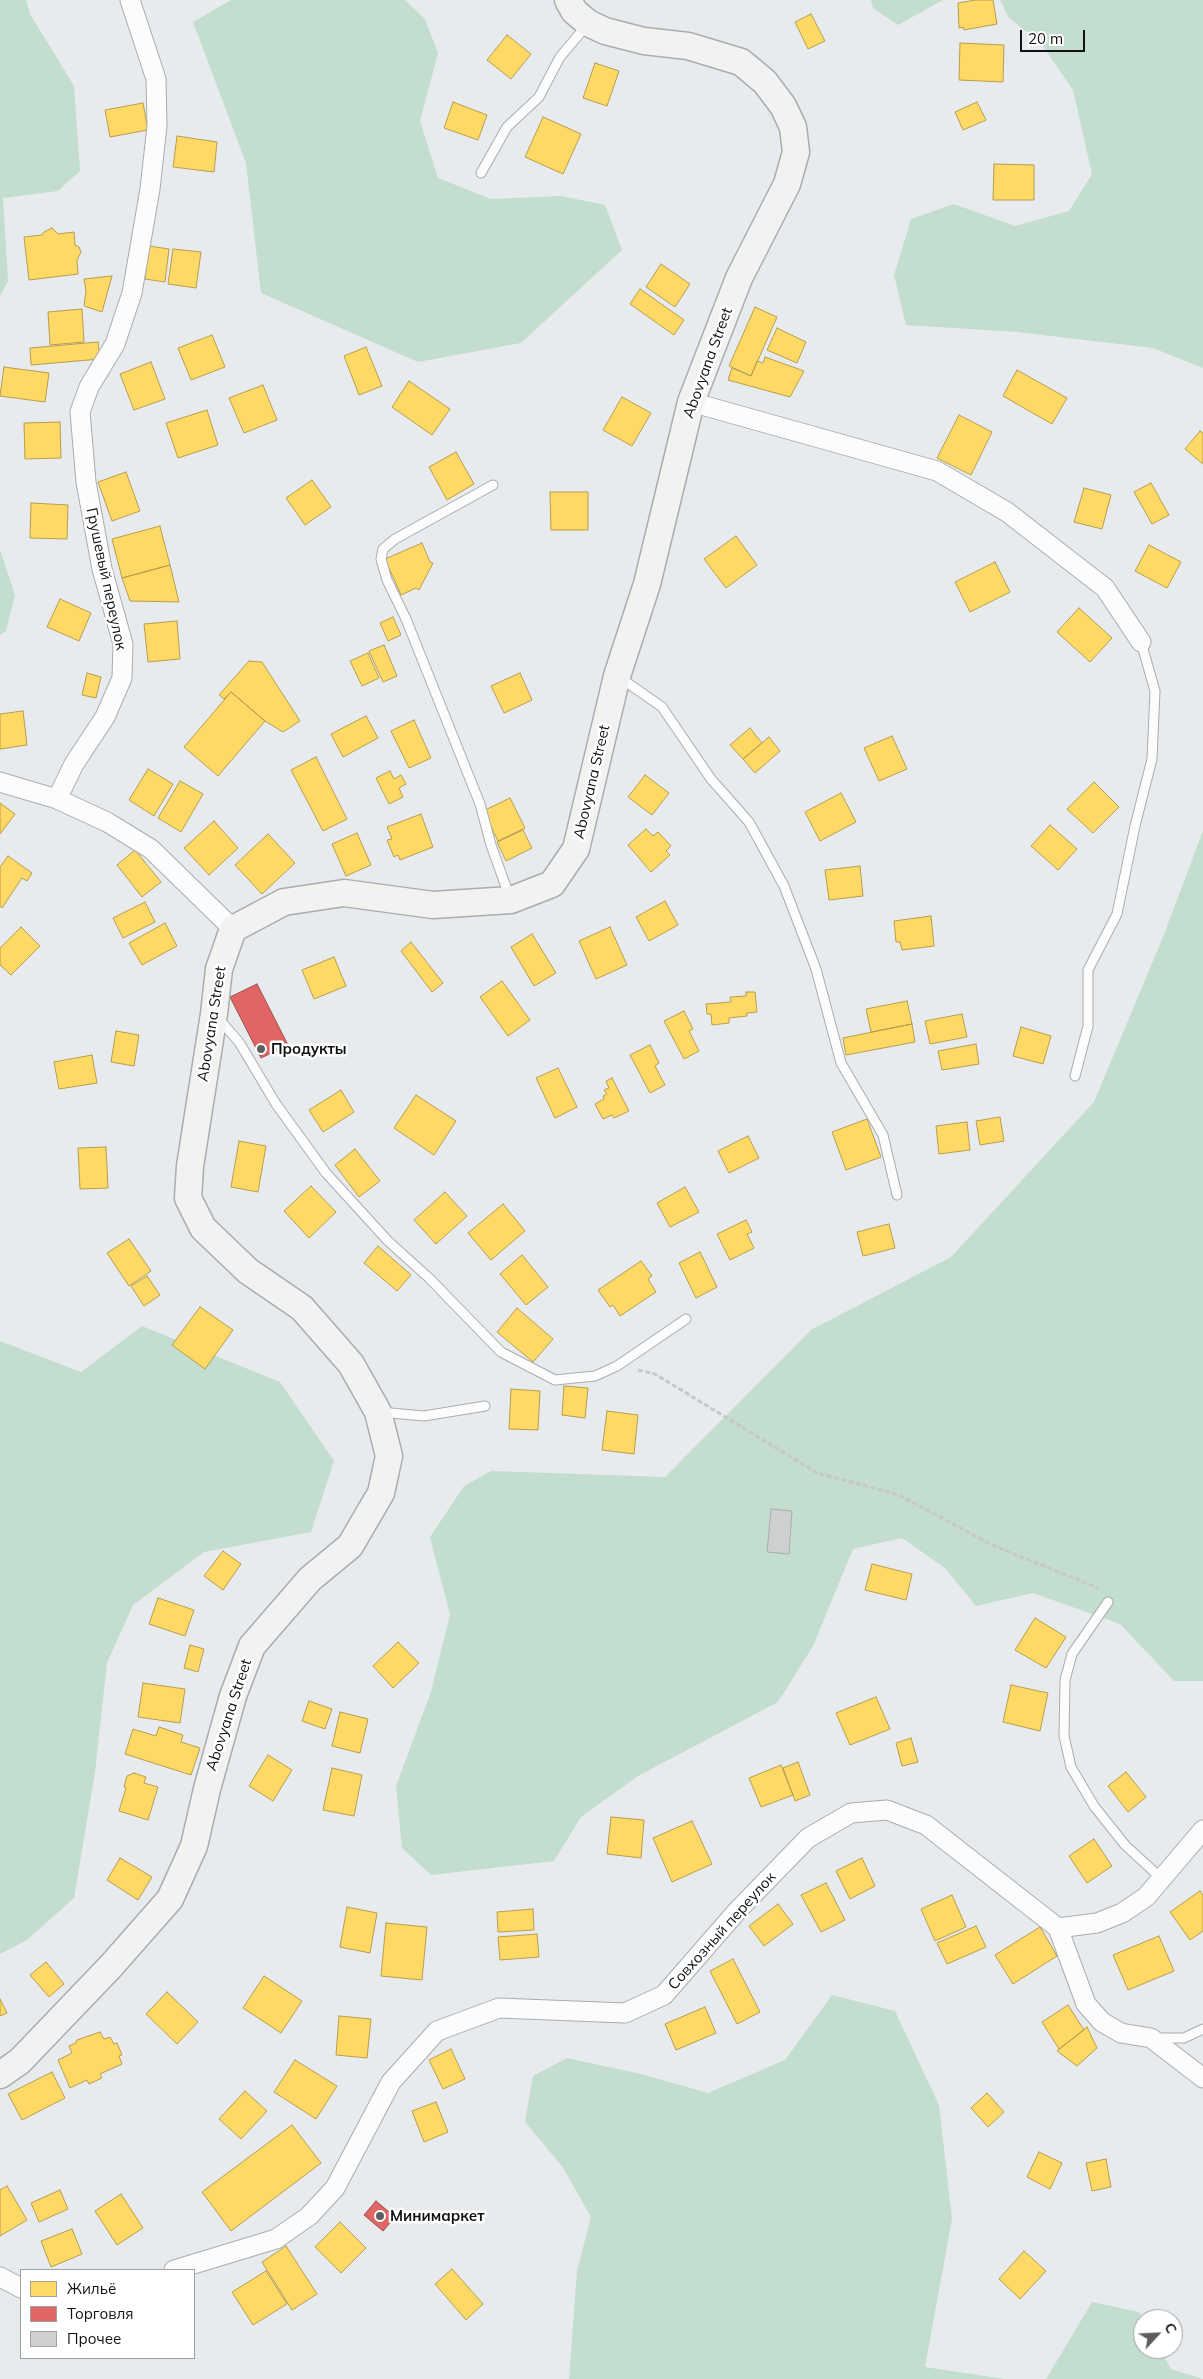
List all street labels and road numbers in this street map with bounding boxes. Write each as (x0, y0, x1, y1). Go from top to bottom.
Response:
street label: Abovyana Street (680, 305, 736, 421)
street label: Грушевый переулок (82, 506, 130, 652)
street label: Abovyana Street (570, 723, 614, 841)
street label: Abovyana Street (194, 965, 230, 1083)
street label: Abovyana Street (202, 1657, 256, 1773)
street label: Совхозный переулок (664, 1868, 780, 1994)

